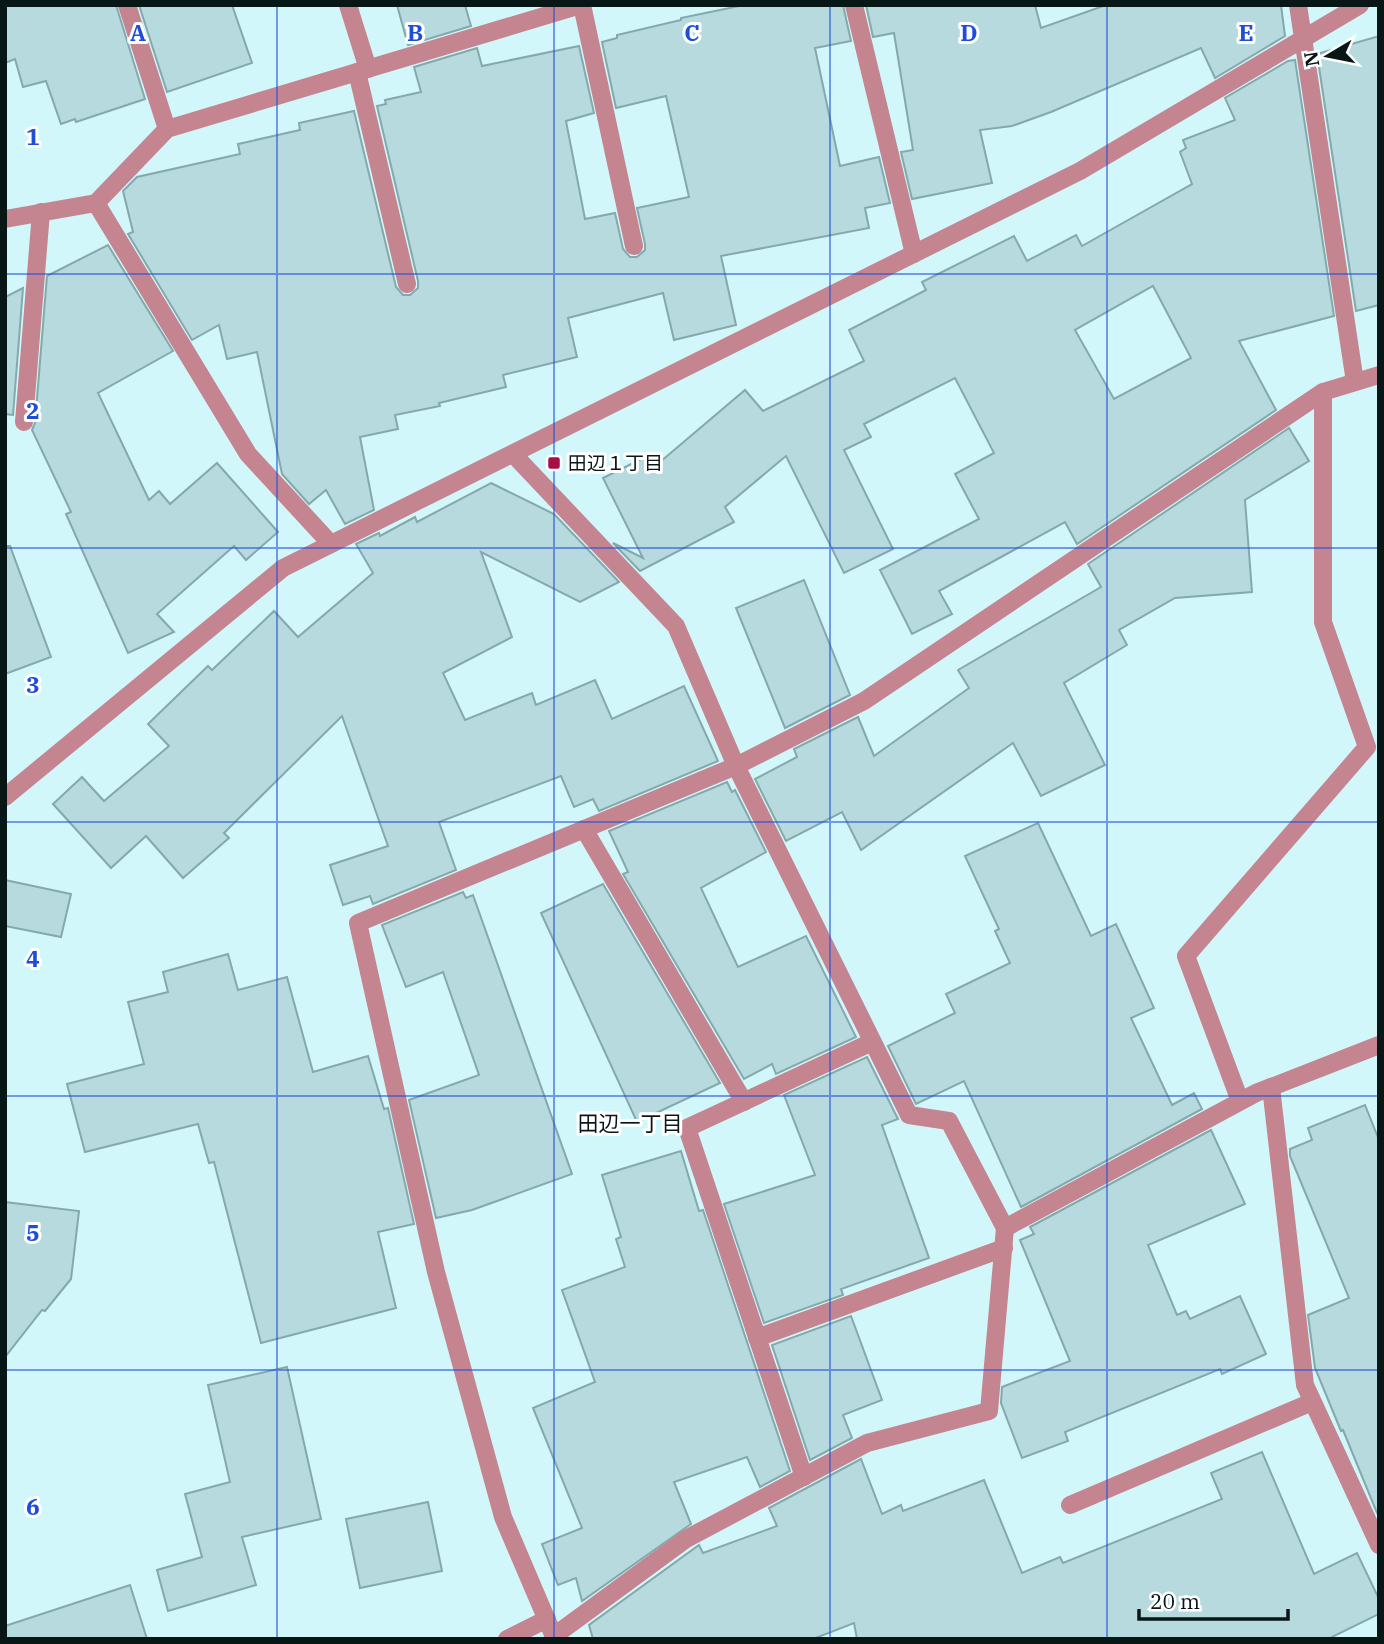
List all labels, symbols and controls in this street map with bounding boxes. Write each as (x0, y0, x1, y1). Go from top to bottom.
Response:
text: A (130, 17, 146, 47)
text: B (407, 17, 423, 47)
text: C (684, 17, 700, 47)
text: D (960, 17, 978, 47)
text: E (1238, 17, 1254, 47)
north arrow (1293, 21, 1363, 91)
text: N (1298, 49, 1324, 68)
text: 1 (26, 121, 40, 151)
text: 2 (26, 395, 40, 425)
place label: 田辺１丁目 (568, 451, 663, 475)
marker: 田辺１丁目 (546, 455, 562, 471)
text: 3 (26, 669, 40, 699)
text: 4 (26, 943, 40, 973)
district label: 田辺一丁目 (578, 1109, 683, 1137)
text: 5 (26, 1217, 40, 1247)
text: 6 (26, 1491, 40, 1521)
scale bar (1139, 1578, 1288, 1622)
text: 20 m (1150, 1587, 1200, 1615)

